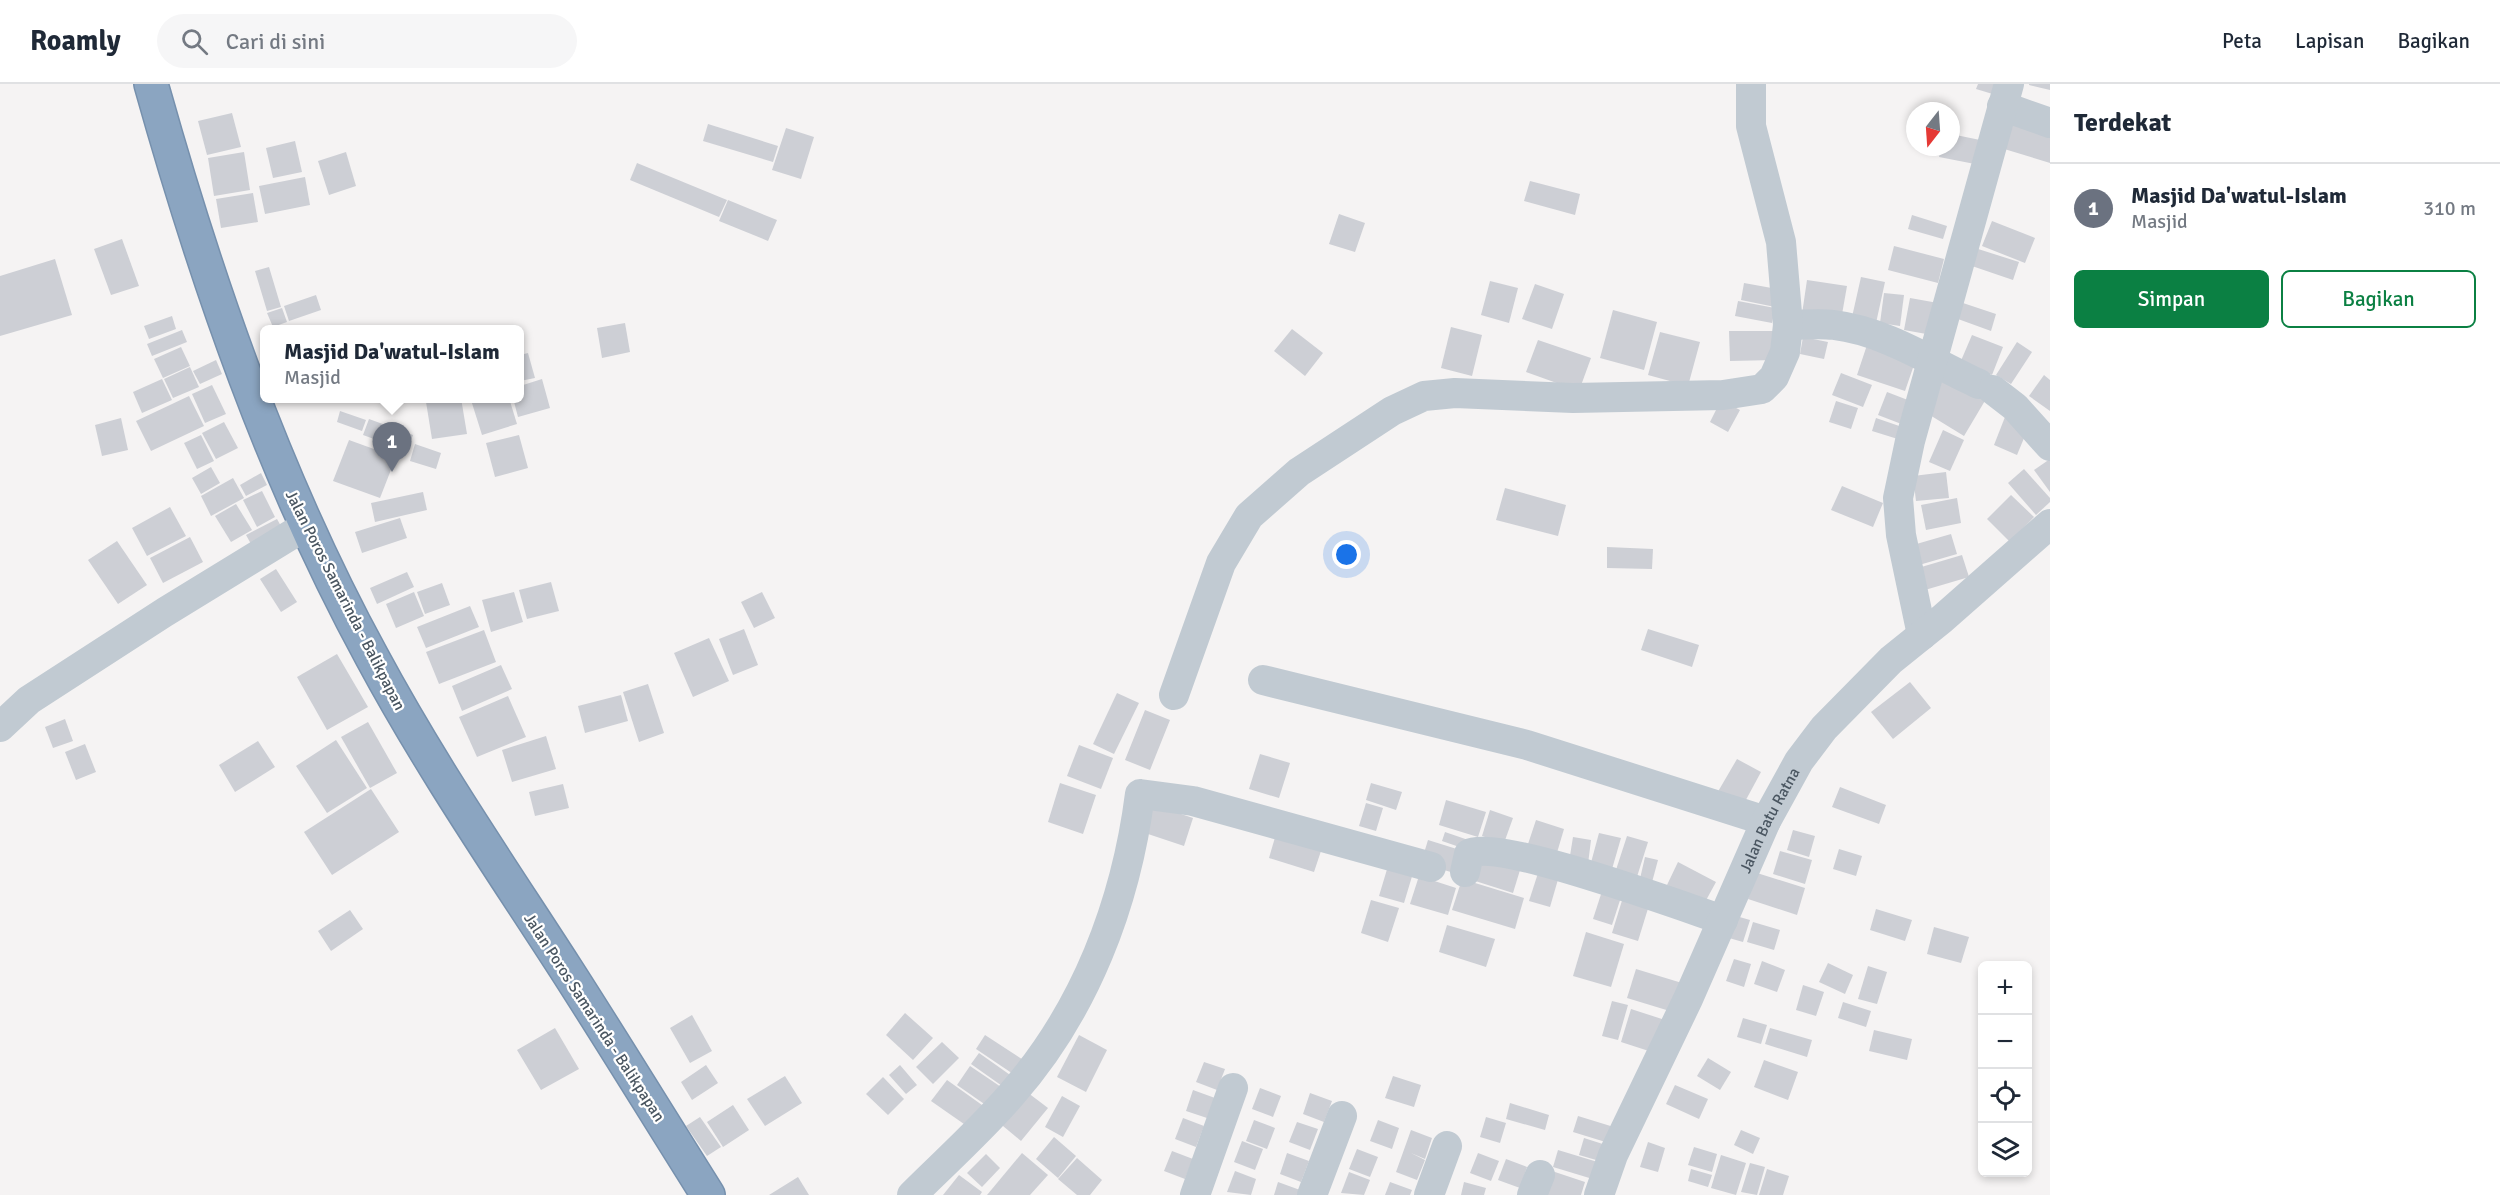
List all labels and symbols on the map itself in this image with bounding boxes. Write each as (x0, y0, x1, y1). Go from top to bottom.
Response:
north arrow (1906, 102, 1960, 156)
pin: 1 (372, 422, 412, 472)
street label: Jalan Poros Samarinda - Balikpapan (281, 487, 409, 714)
your location (1332, 540, 1361, 569)
street label: Jalan Batu Ratna (1735, 764, 1805, 876)
street label: Jalan Poros Samarinda - Balikpapan (519, 910, 669, 1125)

